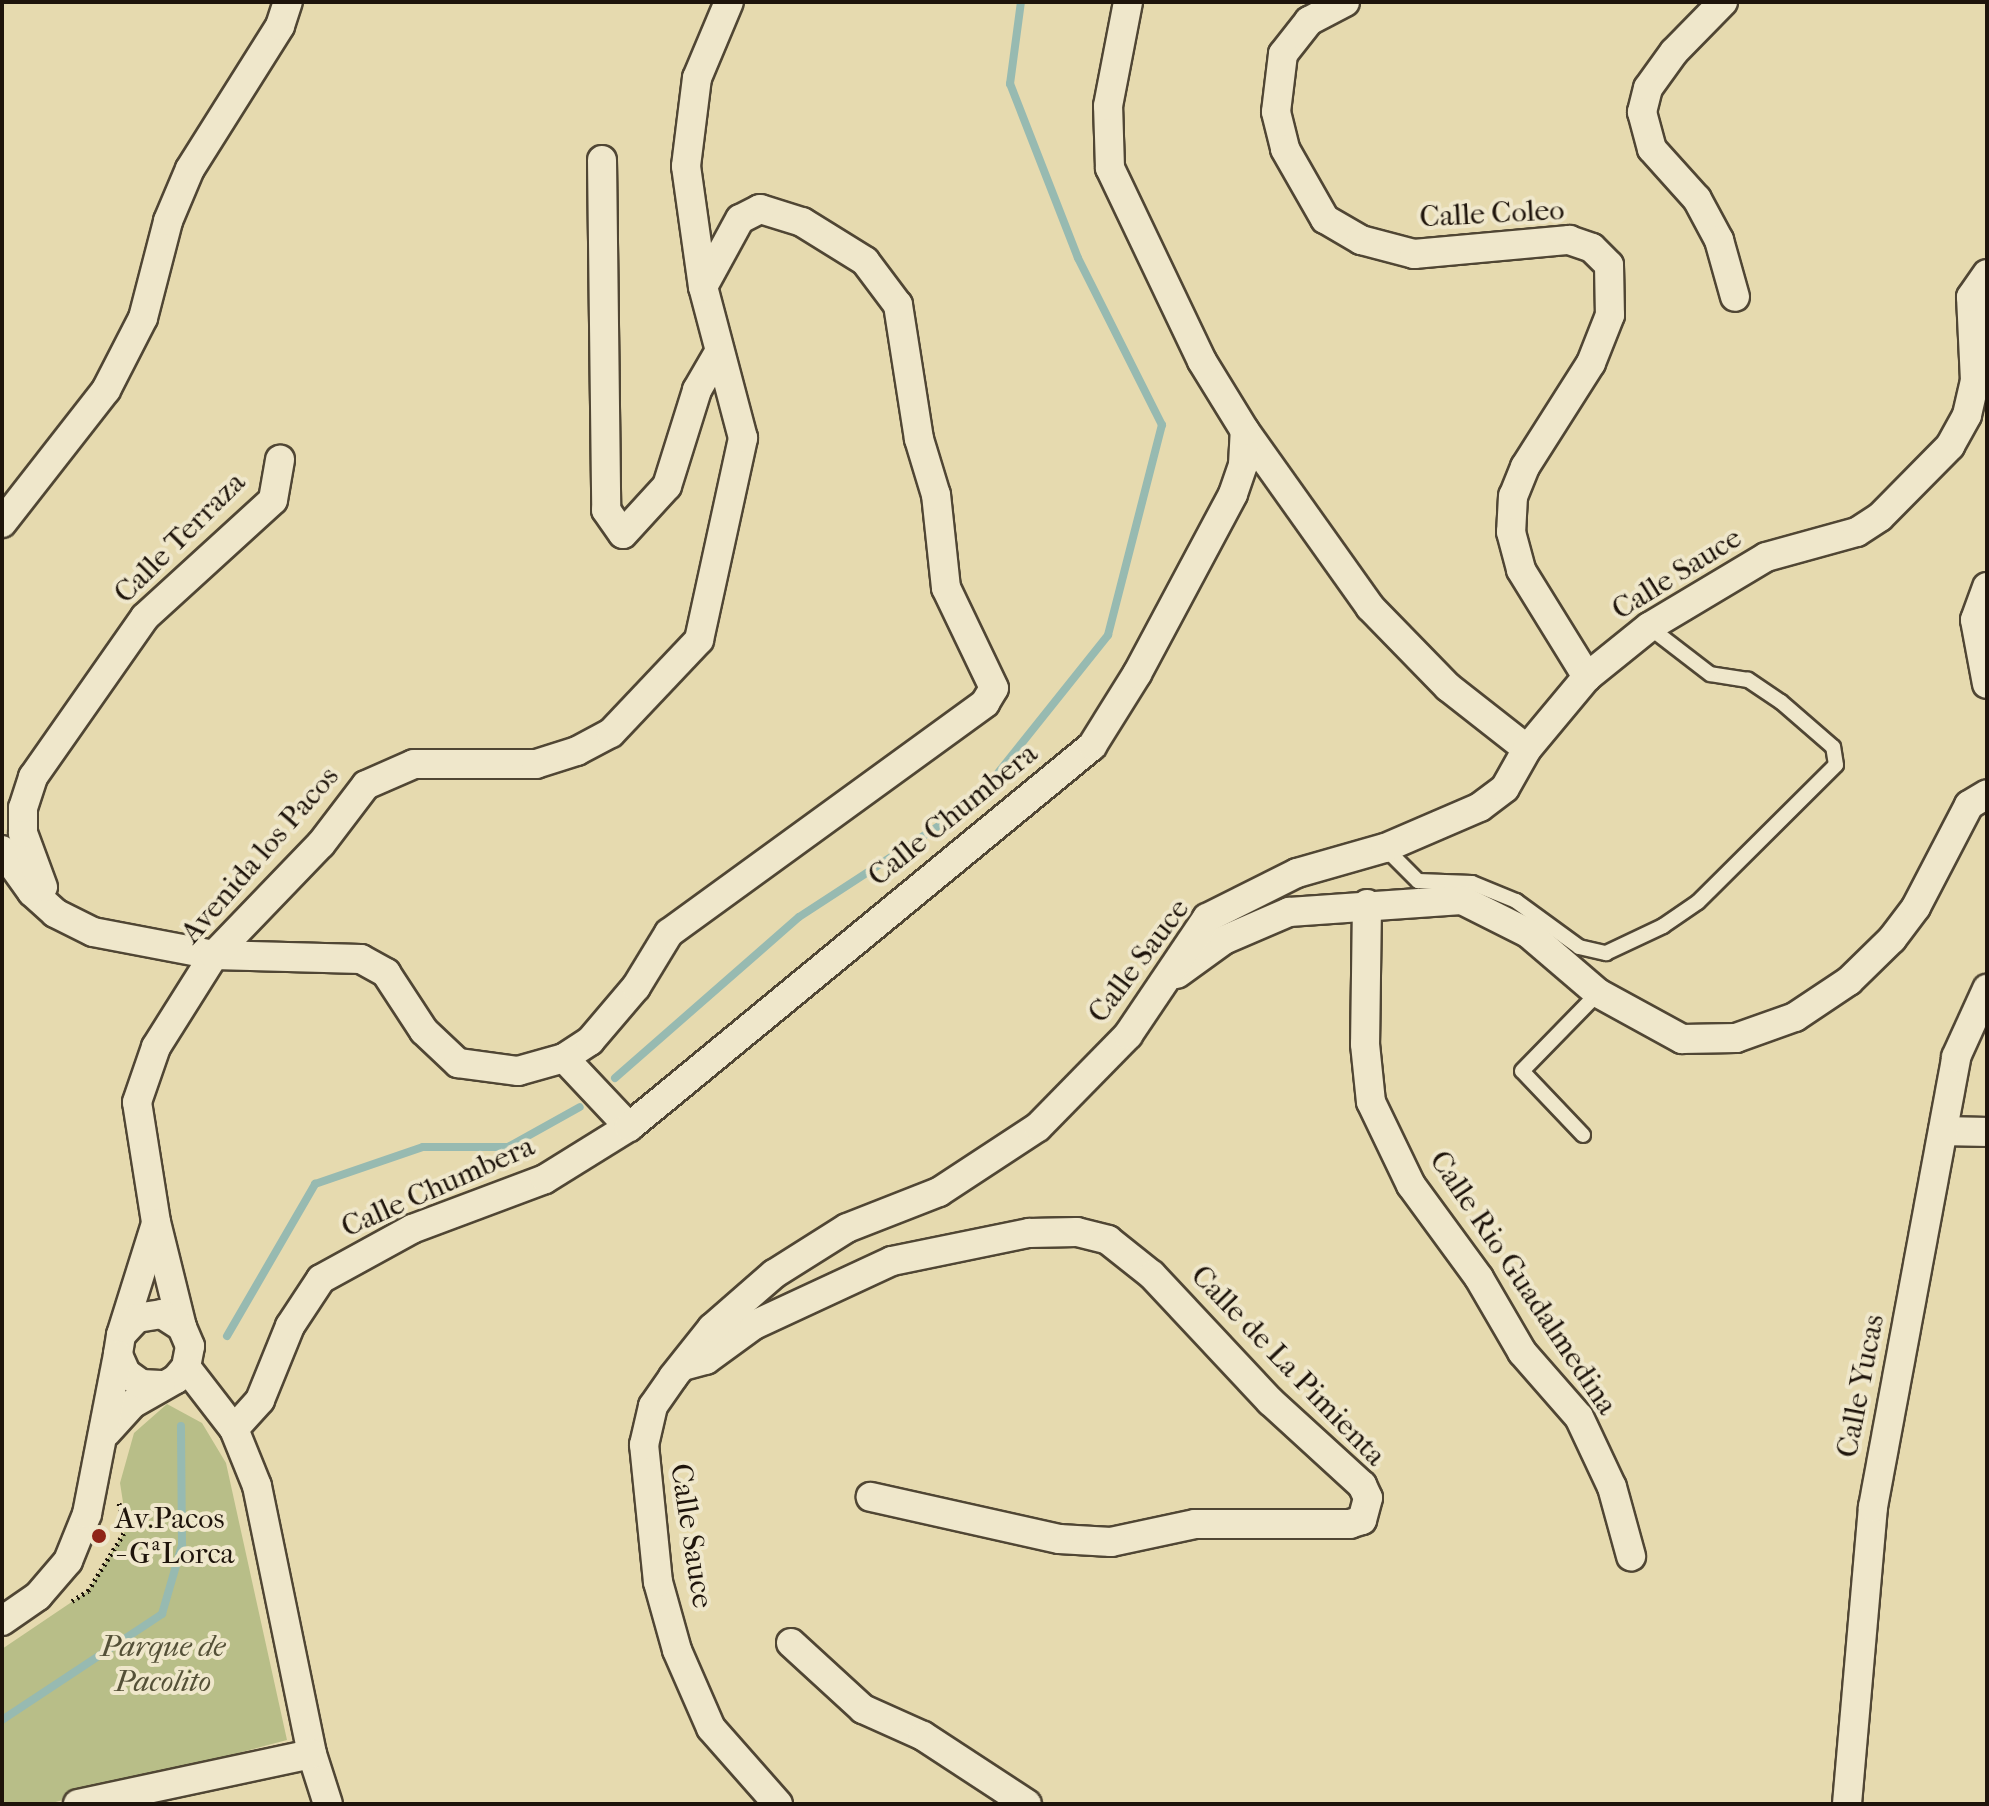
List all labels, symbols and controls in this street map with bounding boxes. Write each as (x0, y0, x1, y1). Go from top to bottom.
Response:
street label: Calle Coleo (1419, 192, 1565, 236)
street label: Calle Terraza (107, 465, 253, 611)
street label: Calle Sauce (1606, 520, 1748, 628)
street label: Calle Chumbera (861, 736, 1045, 894)
street label: Avenida los Pacos (173, 759, 347, 951)
street label: Calle Sauce (1081, 892, 1197, 1030)
street label: Calle Chumbera (336, 1128, 540, 1246)
street label: Calle Rio Guadalmedina (1421, 1144, 1625, 1422)
street label: Calle de La Pimienta (1183, 1258, 1393, 1474)
street label: Calle Yucas (1829, 1311, 1893, 1461)
street label: Calle Sauce (662, 1461, 720, 1611)
place label: Av.Pacos - GªLorca (115, 1501, 234, 1572)
marker: Av.Pacos - GªLorca (90, 1527, 108, 1545)
park label: Parque de Pacolito (101, 1629, 225, 1700)

